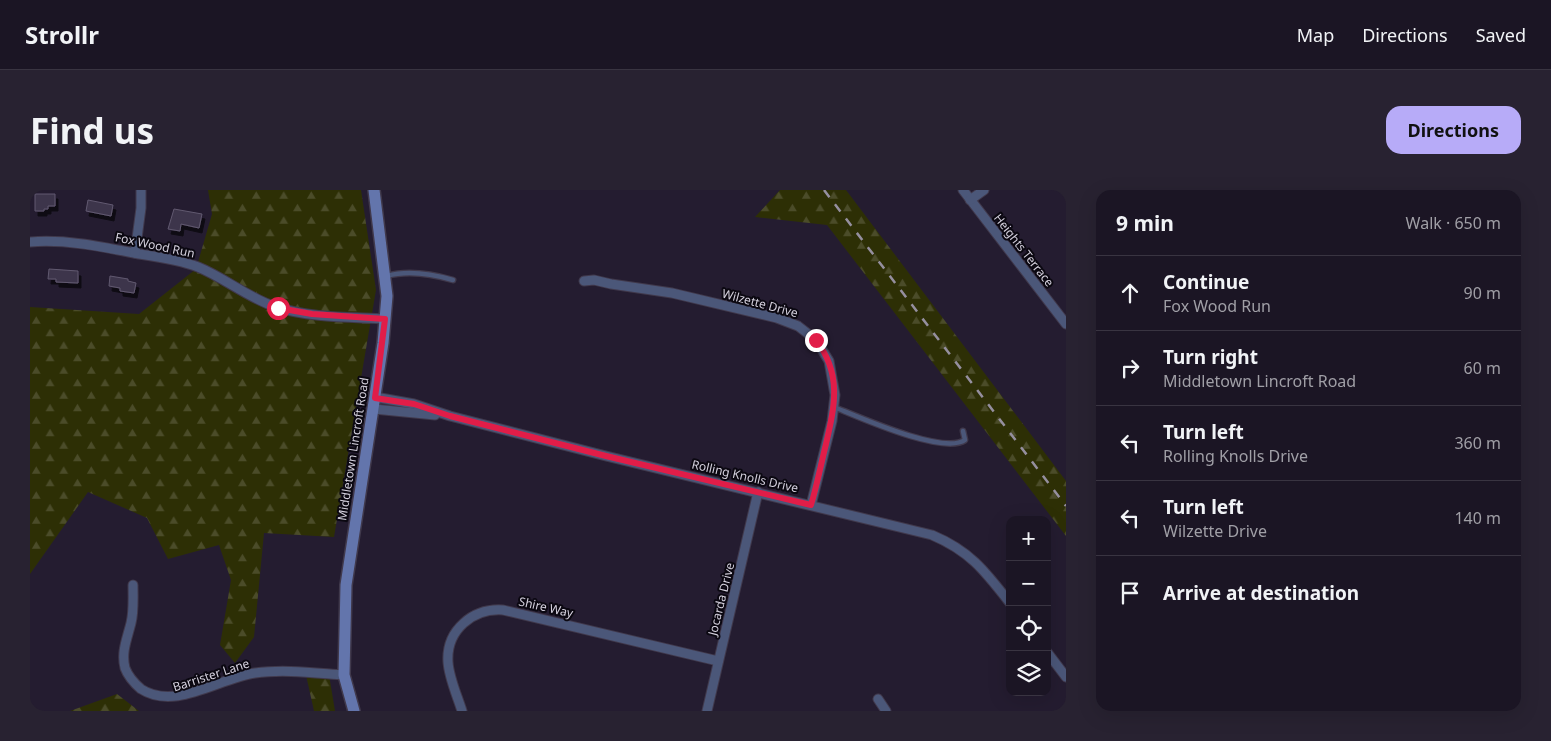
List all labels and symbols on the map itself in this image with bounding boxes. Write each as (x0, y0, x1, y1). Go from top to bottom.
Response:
street label: Heights Terrace (990, 210, 1058, 290)
street label: Fox Wood Run (114, 228, 196, 262)
street label: Wilzette Drive (720, 285, 800, 321)
route start (267, 297, 290, 320)
route end (805, 329, 828, 352)
street label: Middletown Lincroft Road (333, 376, 373, 522)
street label: Rolling Knolls Drive (690, 455, 800, 497)
street label: Jocarda Drive (703, 561, 738, 638)
street label: Shire Way (517, 592, 576, 622)
street label: Barrister Lane (170, 655, 252, 695)

